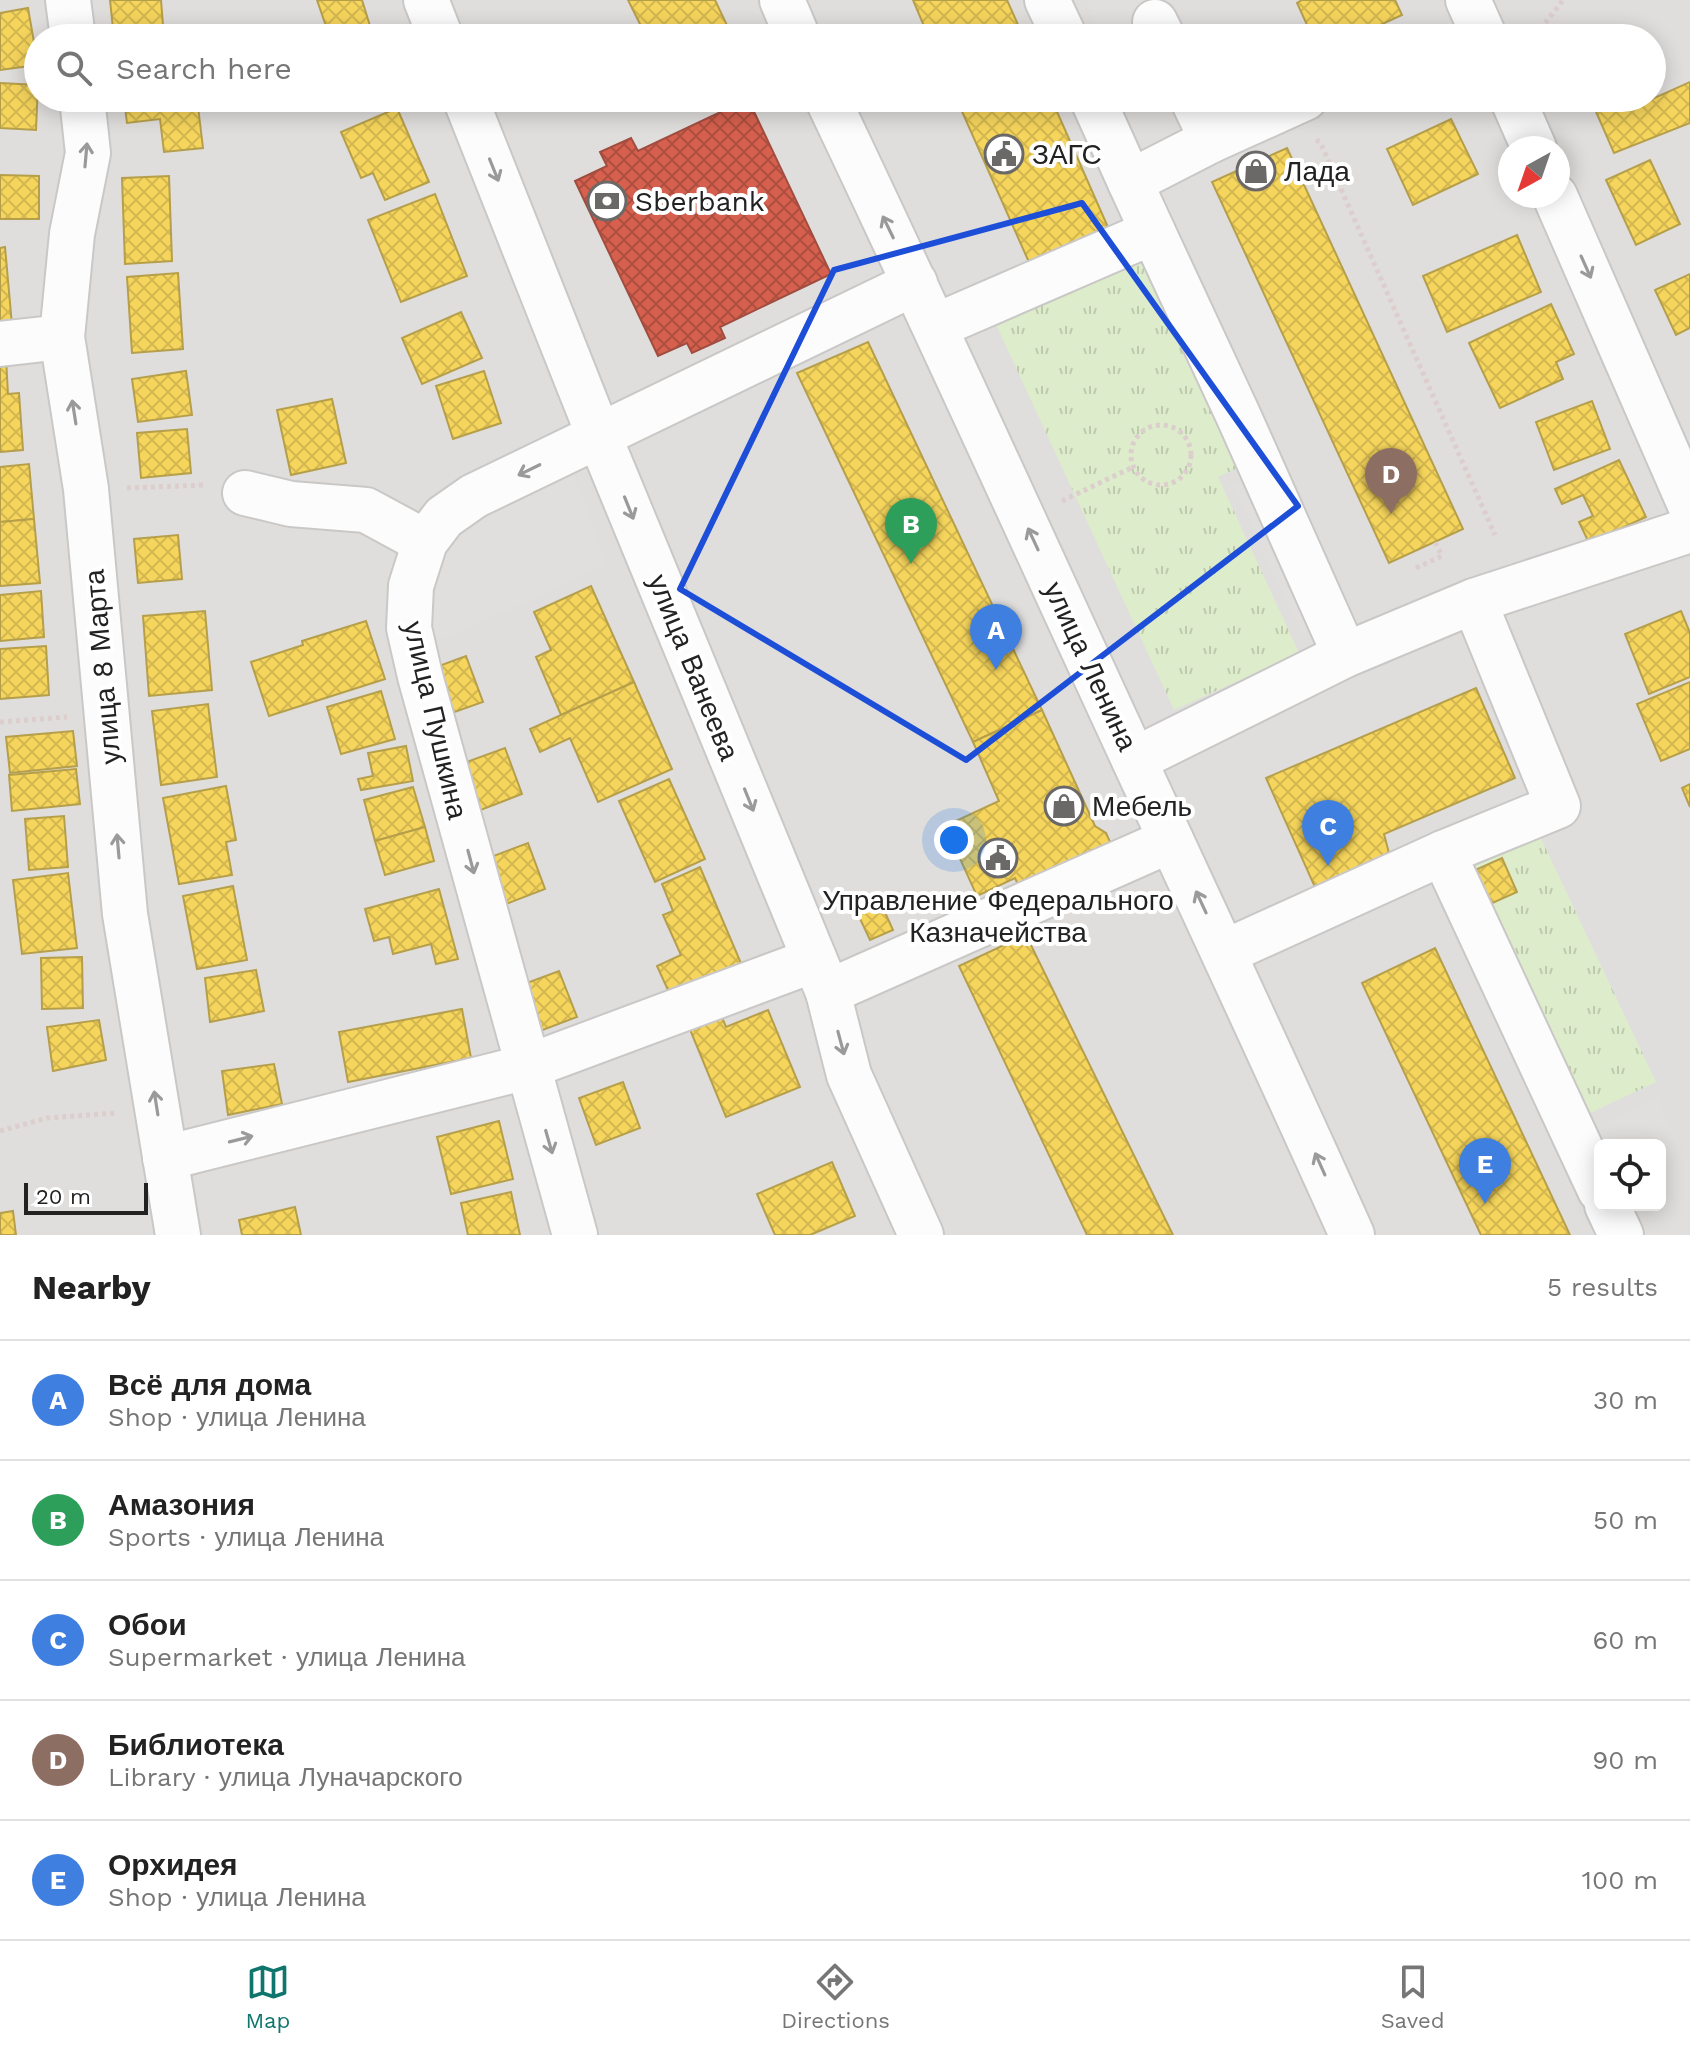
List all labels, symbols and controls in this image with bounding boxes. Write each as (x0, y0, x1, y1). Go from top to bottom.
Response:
search box (24, 24, 1666, 112)
icon: search (52, 46, 96, 90)
text: Search here (116, 51, 292, 86)
public building icon: ЗАГС (983, 133, 1025, 175)
north arrow (1498, 136, 1570, 208)
place label: ЗАГС (1032, 138, 1102, 171)
one-way arrow (79, 142, 94, 169)
shop icon: Лада (1235, 150, 1277, 192)
place label: Лада (1284, 155, 1350, 188)
one-way arrow (488, 157, 502, 182)
bank icon: Sberbank (586, 180, 628, 222)
place label: Sberbank (635, 185, 765, 218)
one-way arrow (880, 215, 895, 239)
one-way arrow (1579, 255, 1594, 279)
one-way arrow (66, 400, 81, 425)
pin: D (1365, 448, 1417, 514)
one-way arrow (518, 463, 542, 478)
one-way arrow (623, 495, 637, 520)
pin: B (885, 498, 937, 564)
one-way arrow (1025, 527, 1040, 551)
street label: улица 8 Марта (78, 568, 127, 766)
street label: улица Ванеева (641, 569, 746, 765)
street label: улица Ленина (1037, 576, 1144, 756)
pin: A (970, 604, 1022, 670)
street label: улица Пушкина (397, 618, 474, 823)
shop icon: Мебель (1043, 785, 1085, 827)
one-way arrow (743, 787, 757, 812)
place label: Мебель (1092, 790, 1192, 823)
pin: C (1302, 800, 1354, 866)
your location (934, 820, 974, 860)
one-way arrow (111, 833, 126, 860)
public building icon: Управление Федерального Казначейства (977, 837, 1019, 879)
one-way arrow (464, 848, 479, 874)
place label: Управление Федерального Казначейства (822, 884, 1174, 949)
one-way arrow (1193, 890, 1208, 914)
one-way arrow (834, 1030, 849, 1056)
one-way arrow (147, 1091, 162, 1116)
one-way arrow (542, 1128, 557, 1154)
one-way arrow (227, 1130, 253, 1145)
pin: E (1459, 1138, 1511, 1204)
map controls (1594, 1139, 1666, 1211)
button: locate (1594, 1139, 1666, 1211)
one-way arrow (1312, 1152, 1327, 1176)
scale bar (24, 1179, 148, 1215)
text: 20 m (36, 1184, 91, 1209)
text: Nearby (32, 1267, 151, 1307)
text: 5 results (1547, 1272, 1658, 1302)
text: Всё для дома (108, 1367, 311, 1402)
text: A (49, 1385, 67, 1415)
text: 30 m (1593, 1385, 1658, 1415)
text: Shop · улица Ленина (108, 1402, 366, 1432)
text: Амазония (108, 1487, 255, 1522)
text: B (49, 1505, 67, 1535)
text: 50 m (1593, 1505, 1658, 1535)
text: Sports · улица Ленина (108, 1522, 384, 1552)
text: Обои (108, 1607, 187, 1642)
text: C (49, 1625, 67, 1655)
text: 60 m (1592, 1625, 1658, 1655)
text: Supermarket · улица Ленина (108, 1642, 466, 1672)
text: Библиотека (108, 1727, 284, 1762)
text: D (49, 1745, 67, 1775)
text: 90 m (1592, 1745, 1658, 1775)
text: Library · улица Луначарского (108, 1762, 463, 1792)
text: Орхидея (108, 1847, 238, 1882)
text: E (50, 1865, 66, 1895)
text: 100 m (1582, 1865, 1658, 1895)
text: Shop · улица Ленина (108, 1882, 366, 1912)
tab: Map (245, 1960, 290, 2033)
tab: Directions (781, 1960, 890, 2033)
tab: Saved (1381, 1960, 1445, 2033)

